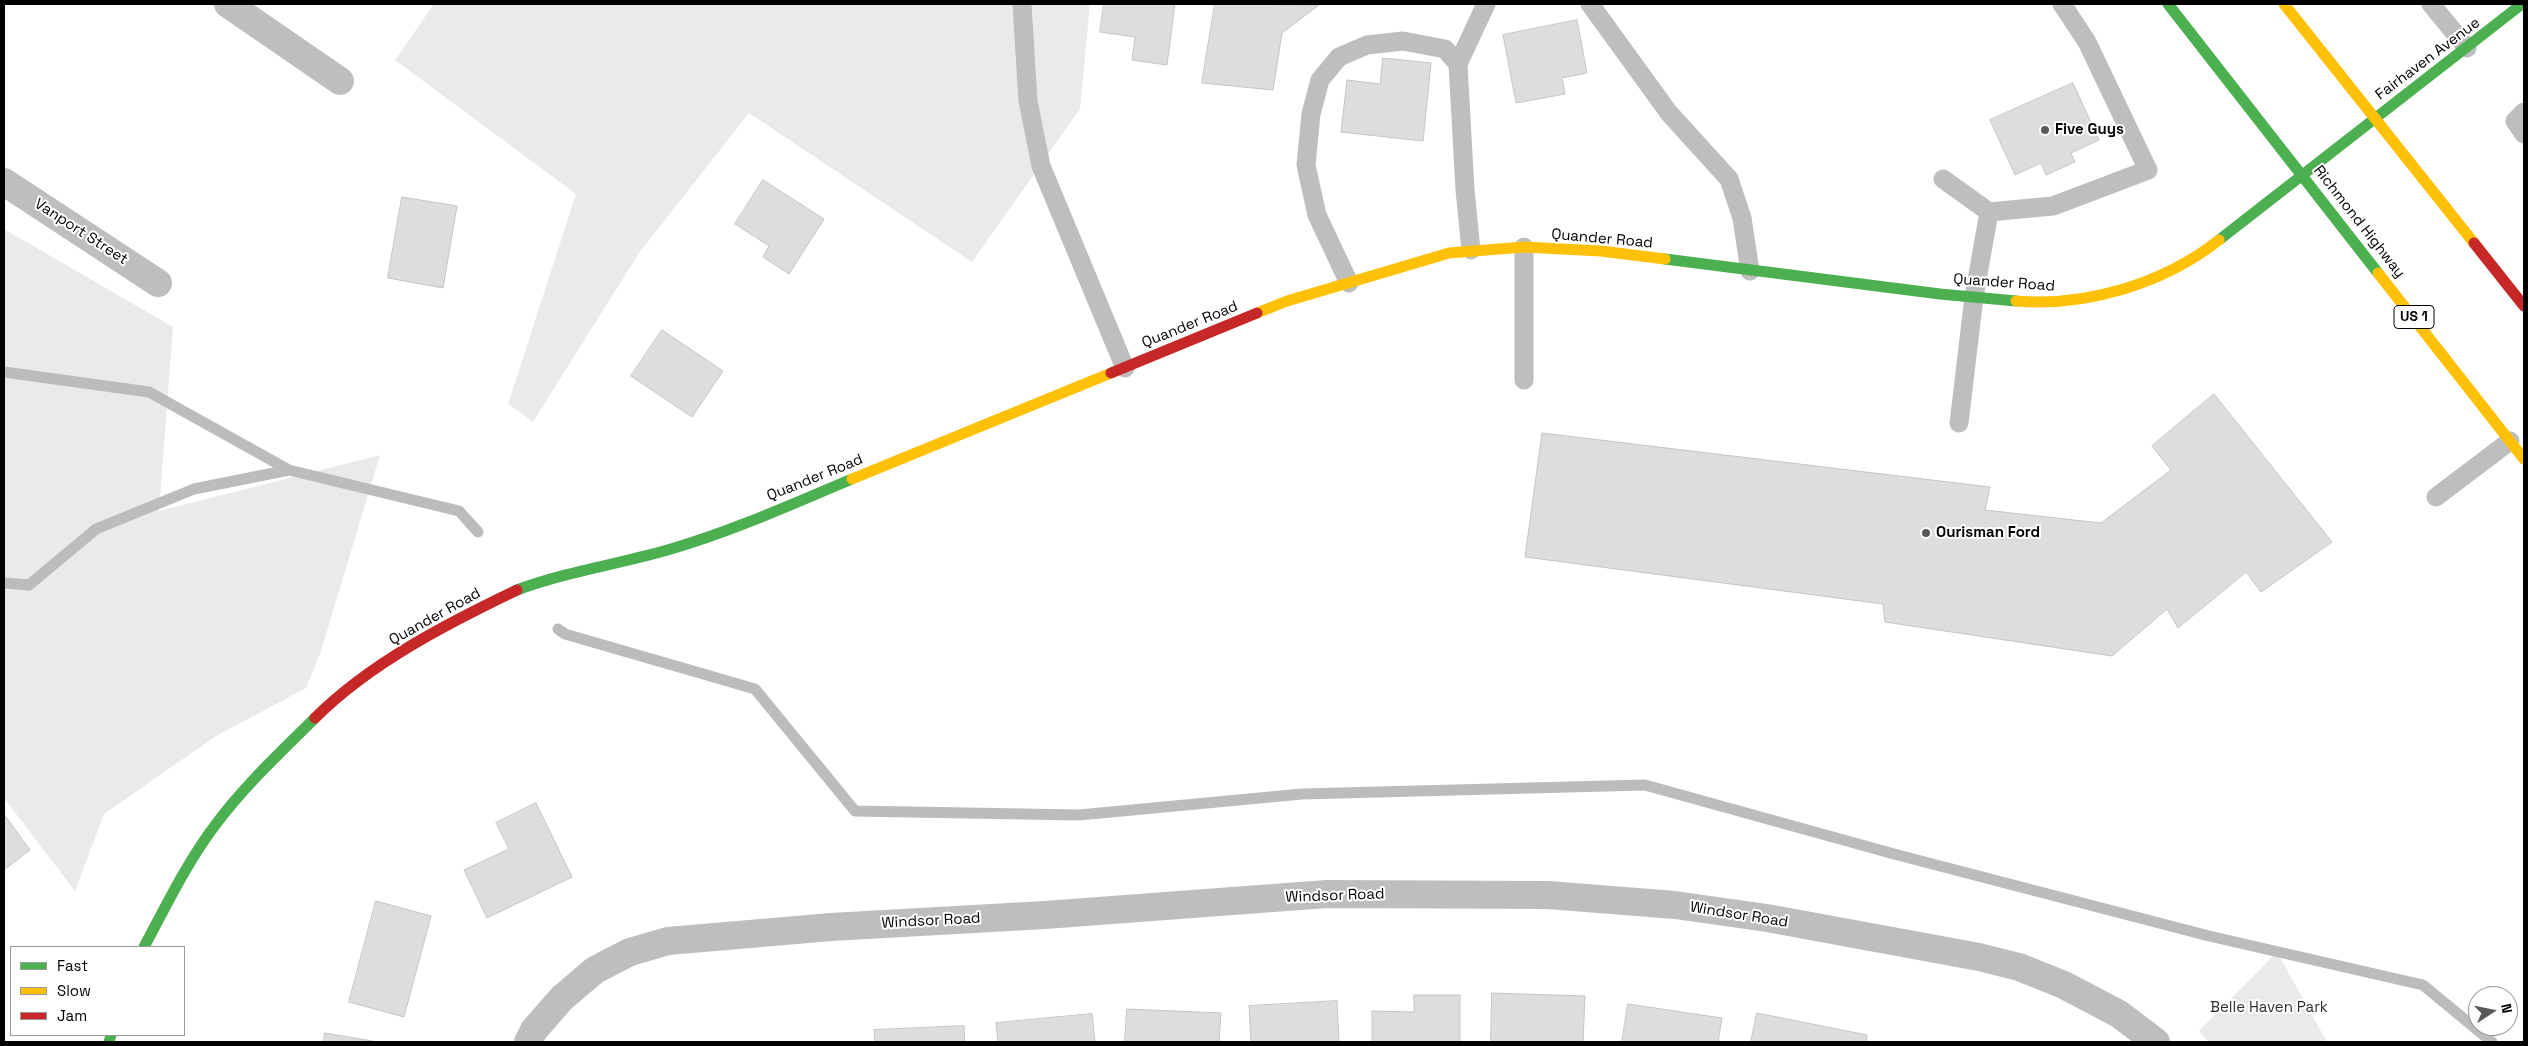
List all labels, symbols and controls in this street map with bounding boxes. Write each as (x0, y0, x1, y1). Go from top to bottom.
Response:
street label: Fairhaven Avenue (2372, 14, 2484, 104)
place label: Five Guys (2055, 121, 2124, 139)
marker: Five Guys (2039, 124, 2051, 136)
street label: Richmond Highway (2309, 162, 2409, 282)
street label: Vanport Street (31, 195, 131, 269)
street label: Quander Road (1550, 226, 1654, 252)
street label: Quander Road (1953, 270, 2055, 296)
street label: Quander Road (1139, 298, 1241, 352)
road number: US 1 (2394, 306, 2434, 328)
street label: Quander Road (764, 451, 866, 505)
place label: Ourisman Ford (1936, 524, 2040, 542)
marker: Ourisman Ford (1920, 527, 1932, 539)
street label: Quander Road (386, 584, 484, 650)
street label: Windsor Road (1285, 885, 1385, 907)
street label: Windsor Road (1689, 898, 1789, 932)
street label: Windsor Road (881, 909, 981, 933)
legend (10, 946, 185, 1036)
text: Fast (57, 956, 88, 975)
text: Slow (57, 981, 91, 1000)
north arrow (2468, 986, 2518, 1036)
park label: Belle Haven Park (2210, 999, 2328, 1017)
text: N (2497, 1002, 2516, 1015)
text: Jam (57, 1006, 87, 1025)

